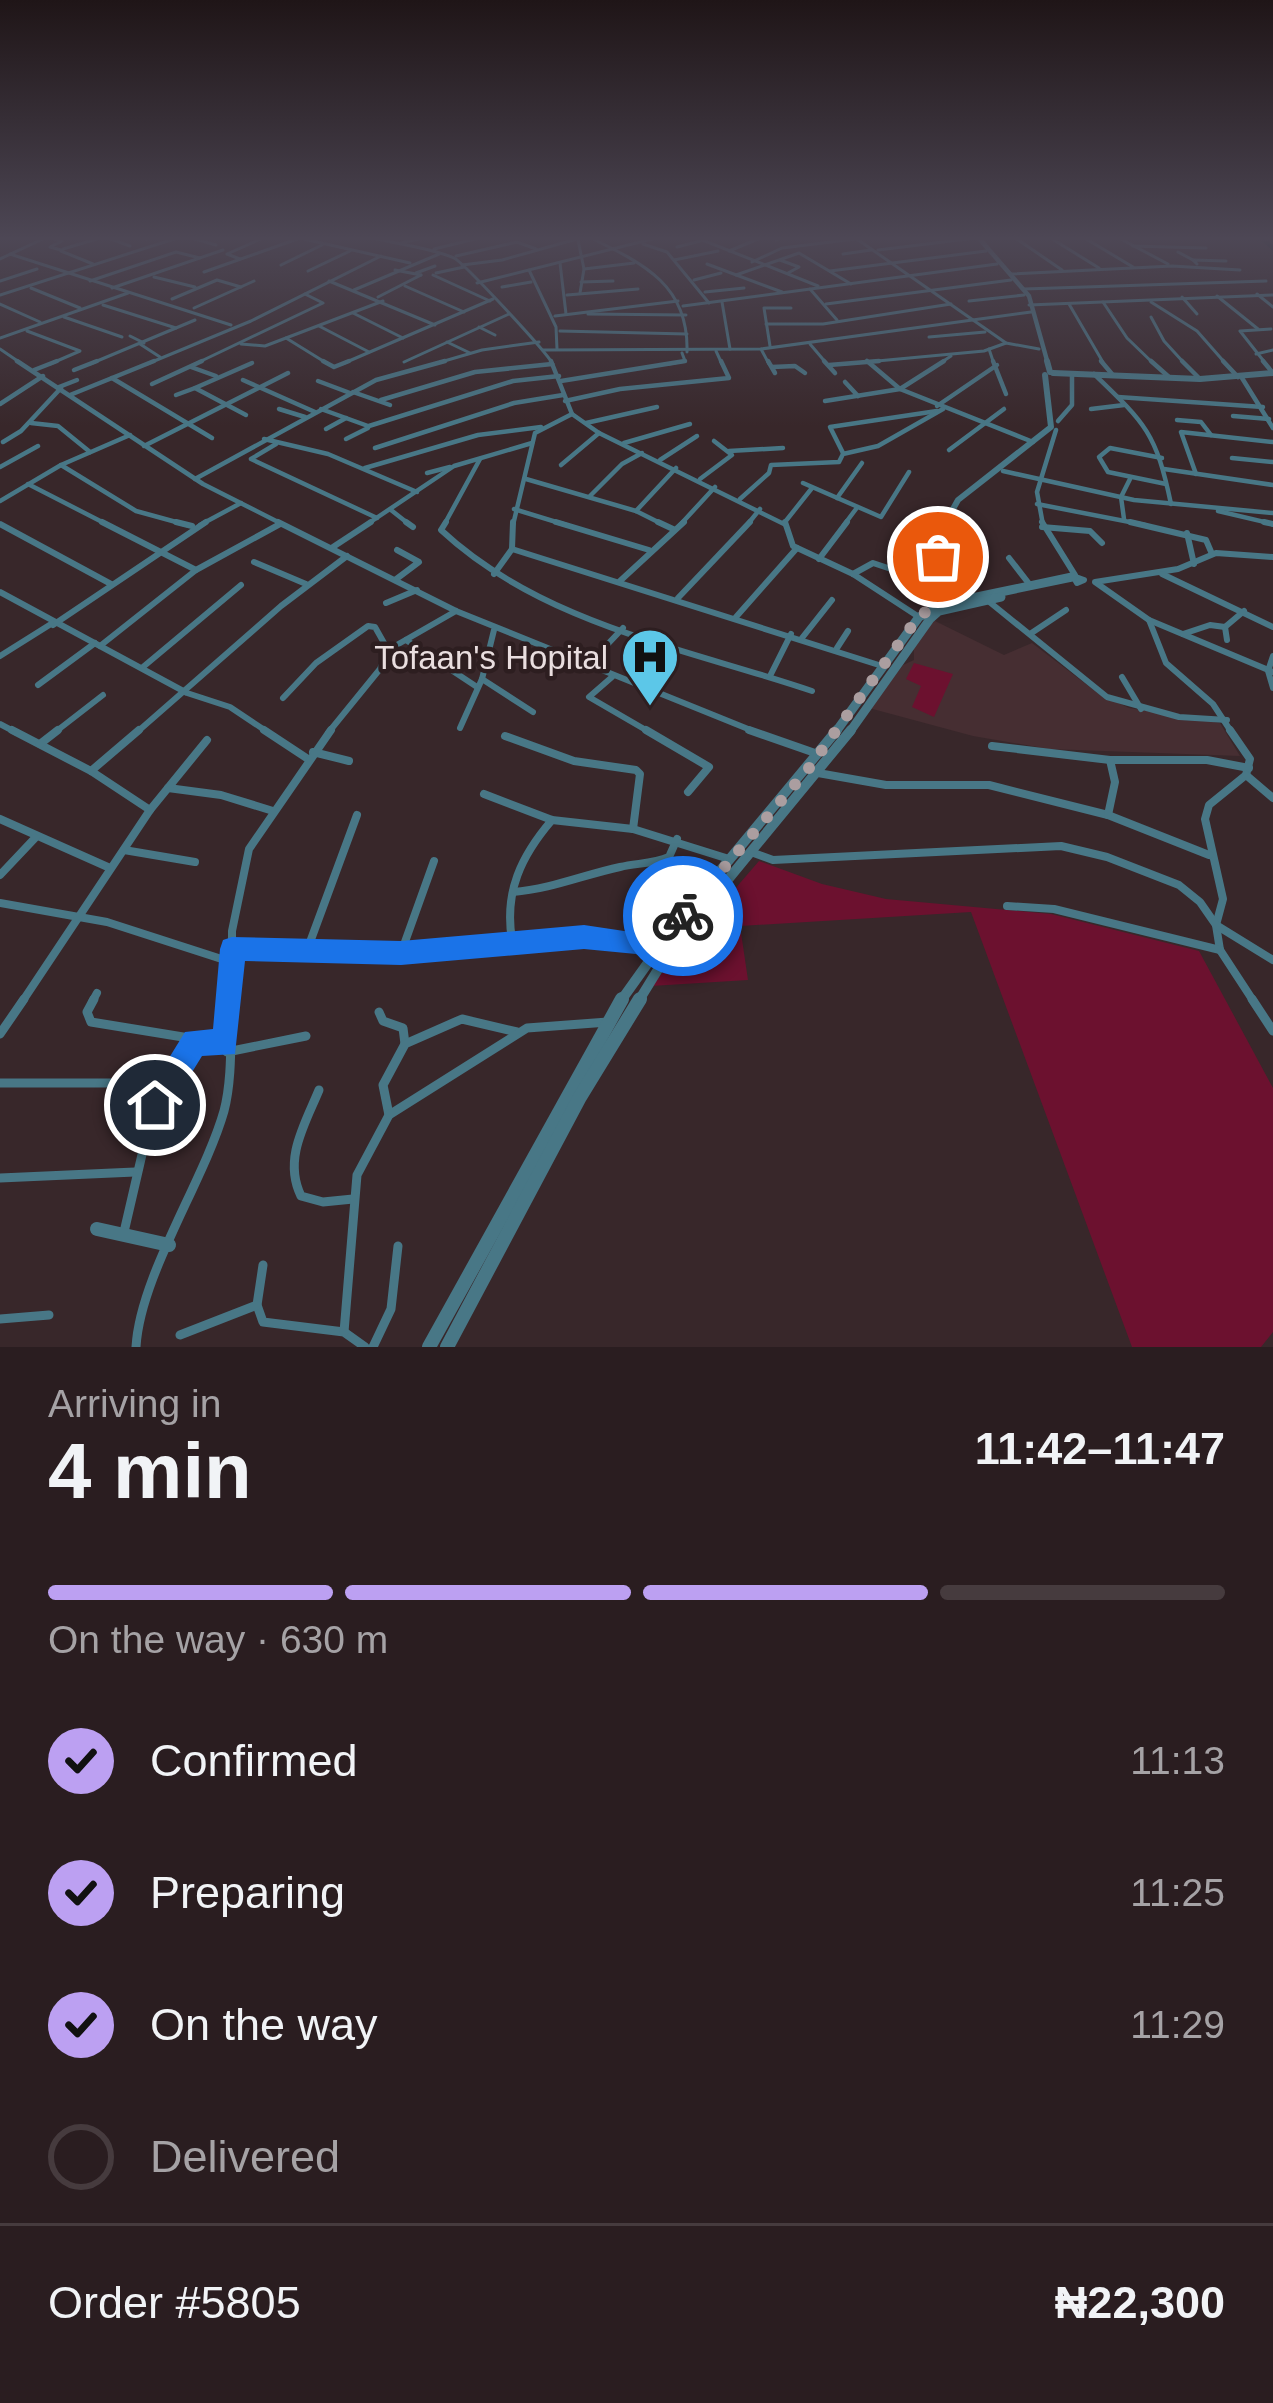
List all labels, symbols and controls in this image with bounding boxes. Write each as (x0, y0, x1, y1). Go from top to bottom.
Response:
pin (887, 506, 989, 608)
icon: bag (905, 524, 971, 590)
hospital icon: Tofaan's Hopital (619, 626, 681, 708)
place label: Tofaan's Hopital (374, 639, 608, 676)
courier (623, 856, 743, 976)
icon: bike (650, 883, 716, 949)
pin (104, 1054, 206, 1156)
icon: home (122, 1072, 188, 1138)
text: Arriving in (48, 1382, 221, 1425)
text: 11:42–11:47 (975, 1423, 1225, 1474)
text: 4 min (48, 1427, 252, 1515)
text: On the way · 630 m (48, 1618, 388, 1661)
icon: check (48, 1728, 114, 1794)
text: Confirmed (150, 1735, 358, 1786)
text: 11:13 (1130, 1739, 1225, 1782)
icon: check (48, 1860, 114, 1926)
text: Preparing (150, 1867, 345, 1918)
text: 11:25 (1130, 1871, 1225, 1914)
icon: check (48, 1992, 114, 2058)
text: On the way (150, 1999, 378, 2050)
text: 11:29 (1130, 2003, 1225, 2046)
text: Delivered (150, 2131, 340, 2182)
text: Order #5805 (48, 2277, 301, 2328)
text: ₦22,300 (1055, 2277, 1225, 2328)

